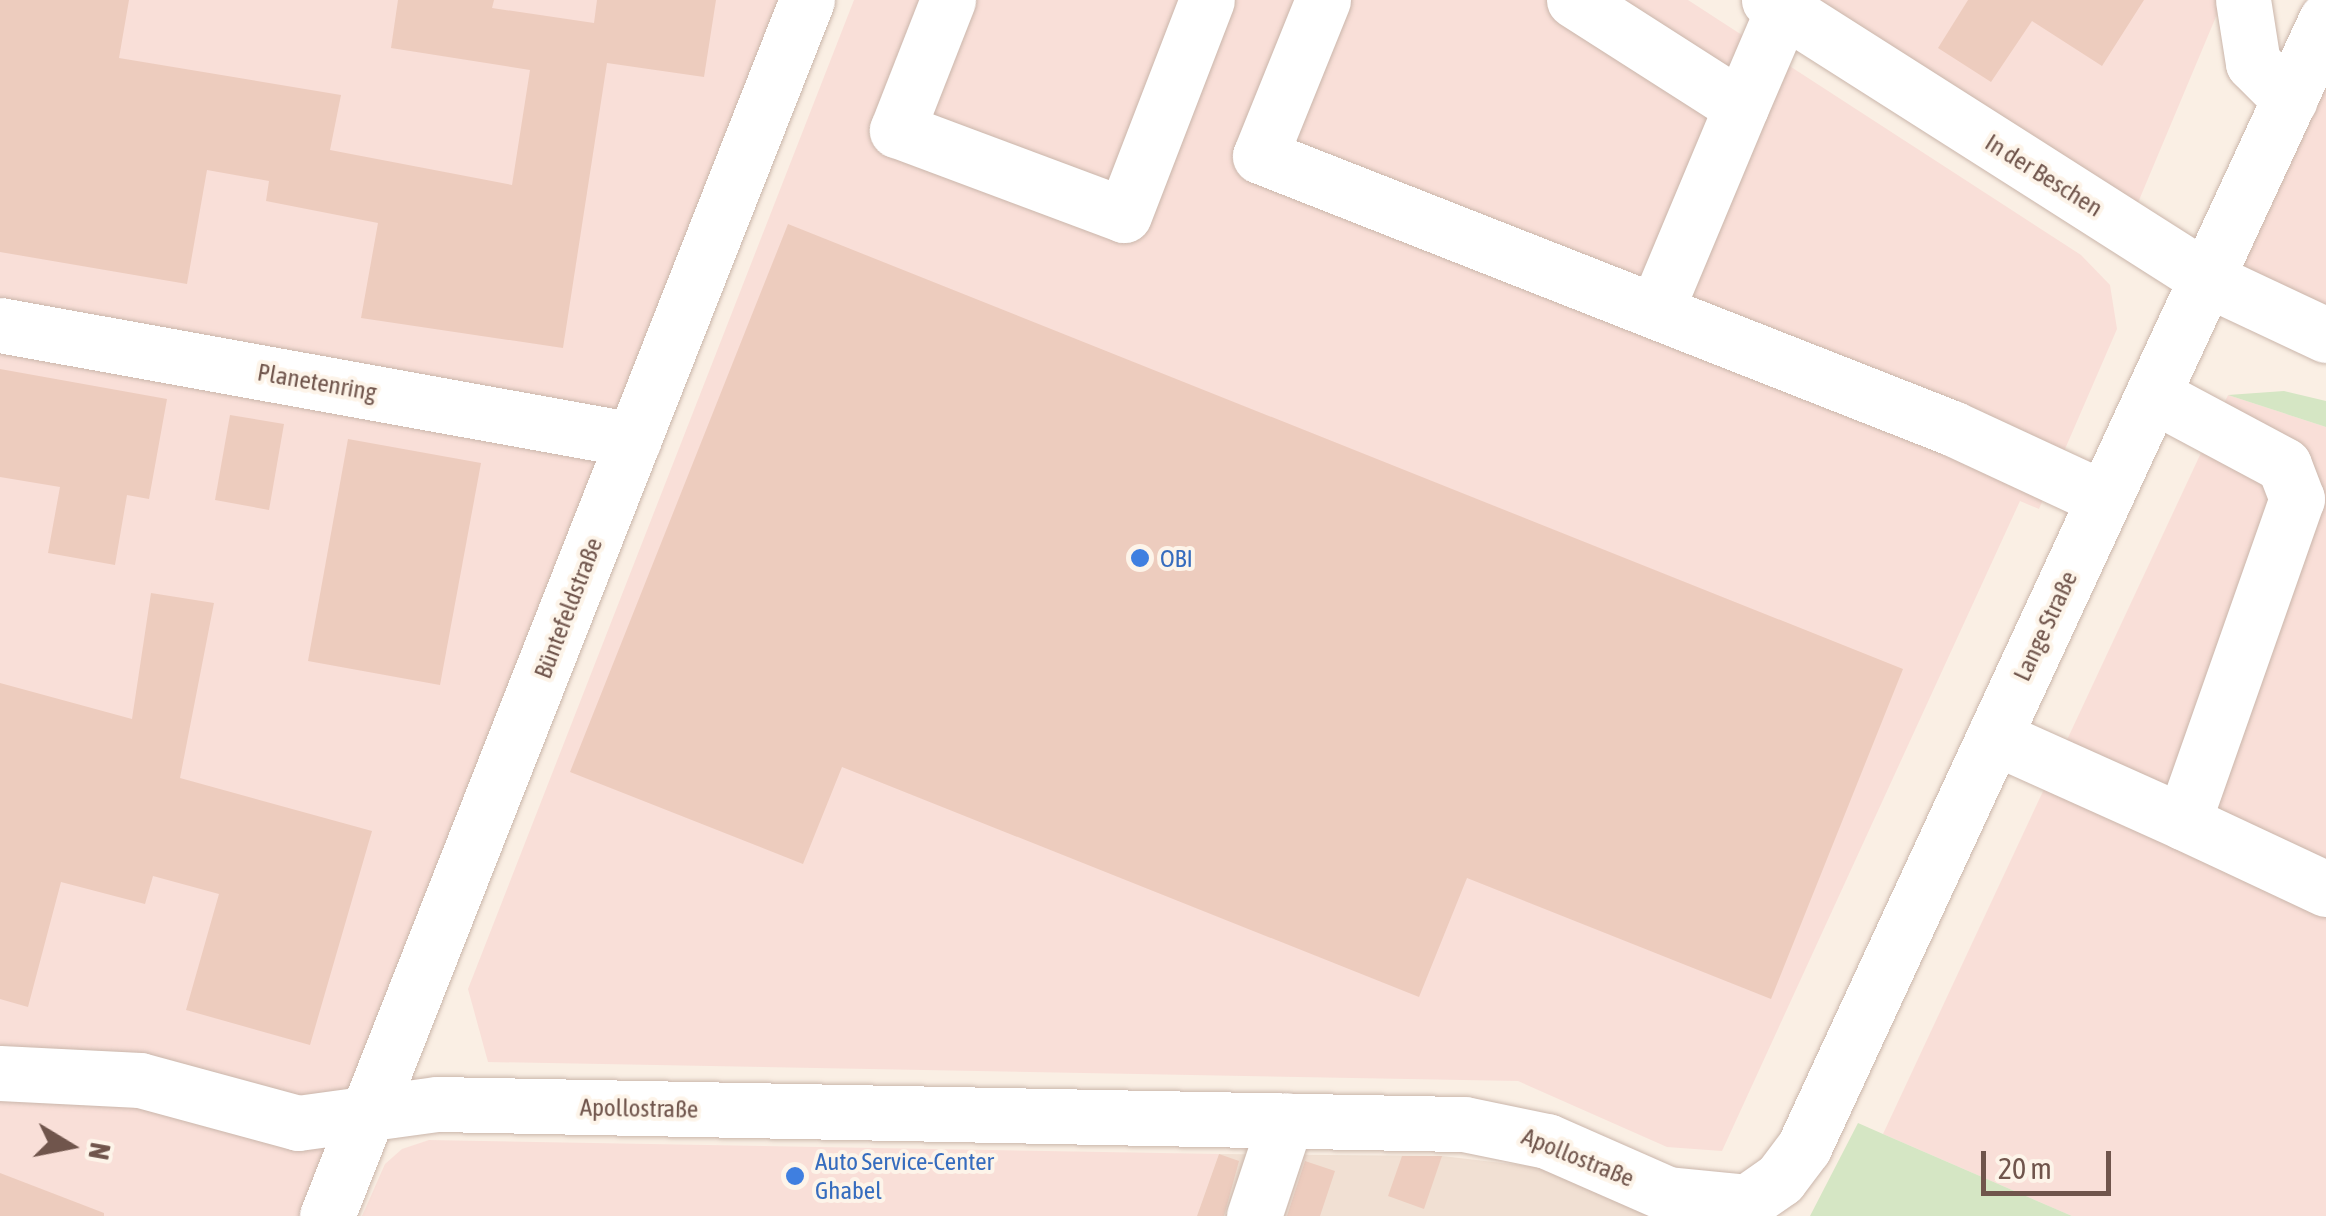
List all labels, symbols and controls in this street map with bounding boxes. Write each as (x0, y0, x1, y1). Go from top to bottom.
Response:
street label: In der Beschen (1980, 127, 2108, 223)
street label: Planetenring (255, 357, 379, 407)
street label: Büntefeldstraße (527, 533, 609, 683)
place label: OBI (1160, 543, 1193, 573)
marker: OBI (1129, 547, 1151, 569)
street label: Lange Straße (2007, 566, 2083, 686)
street label: Apollostraße (580, 1092, 698, 1124)
north arrow (20, 1096, 120, 1196)
street label: Apollostraße (1518, 1121, 1638, 1193)
scale bar (1986, 1131, 2116, 1193)
text: N (82, 1140, 117, 1162)
place label: Auto Service-Center Ghabel (815, 1147, 994, 1206)
text: 20 m (1998, 1151, 2052, 1185)
marker: Auto Service-Center Ghabel (784, 1165, 806, 1187)

